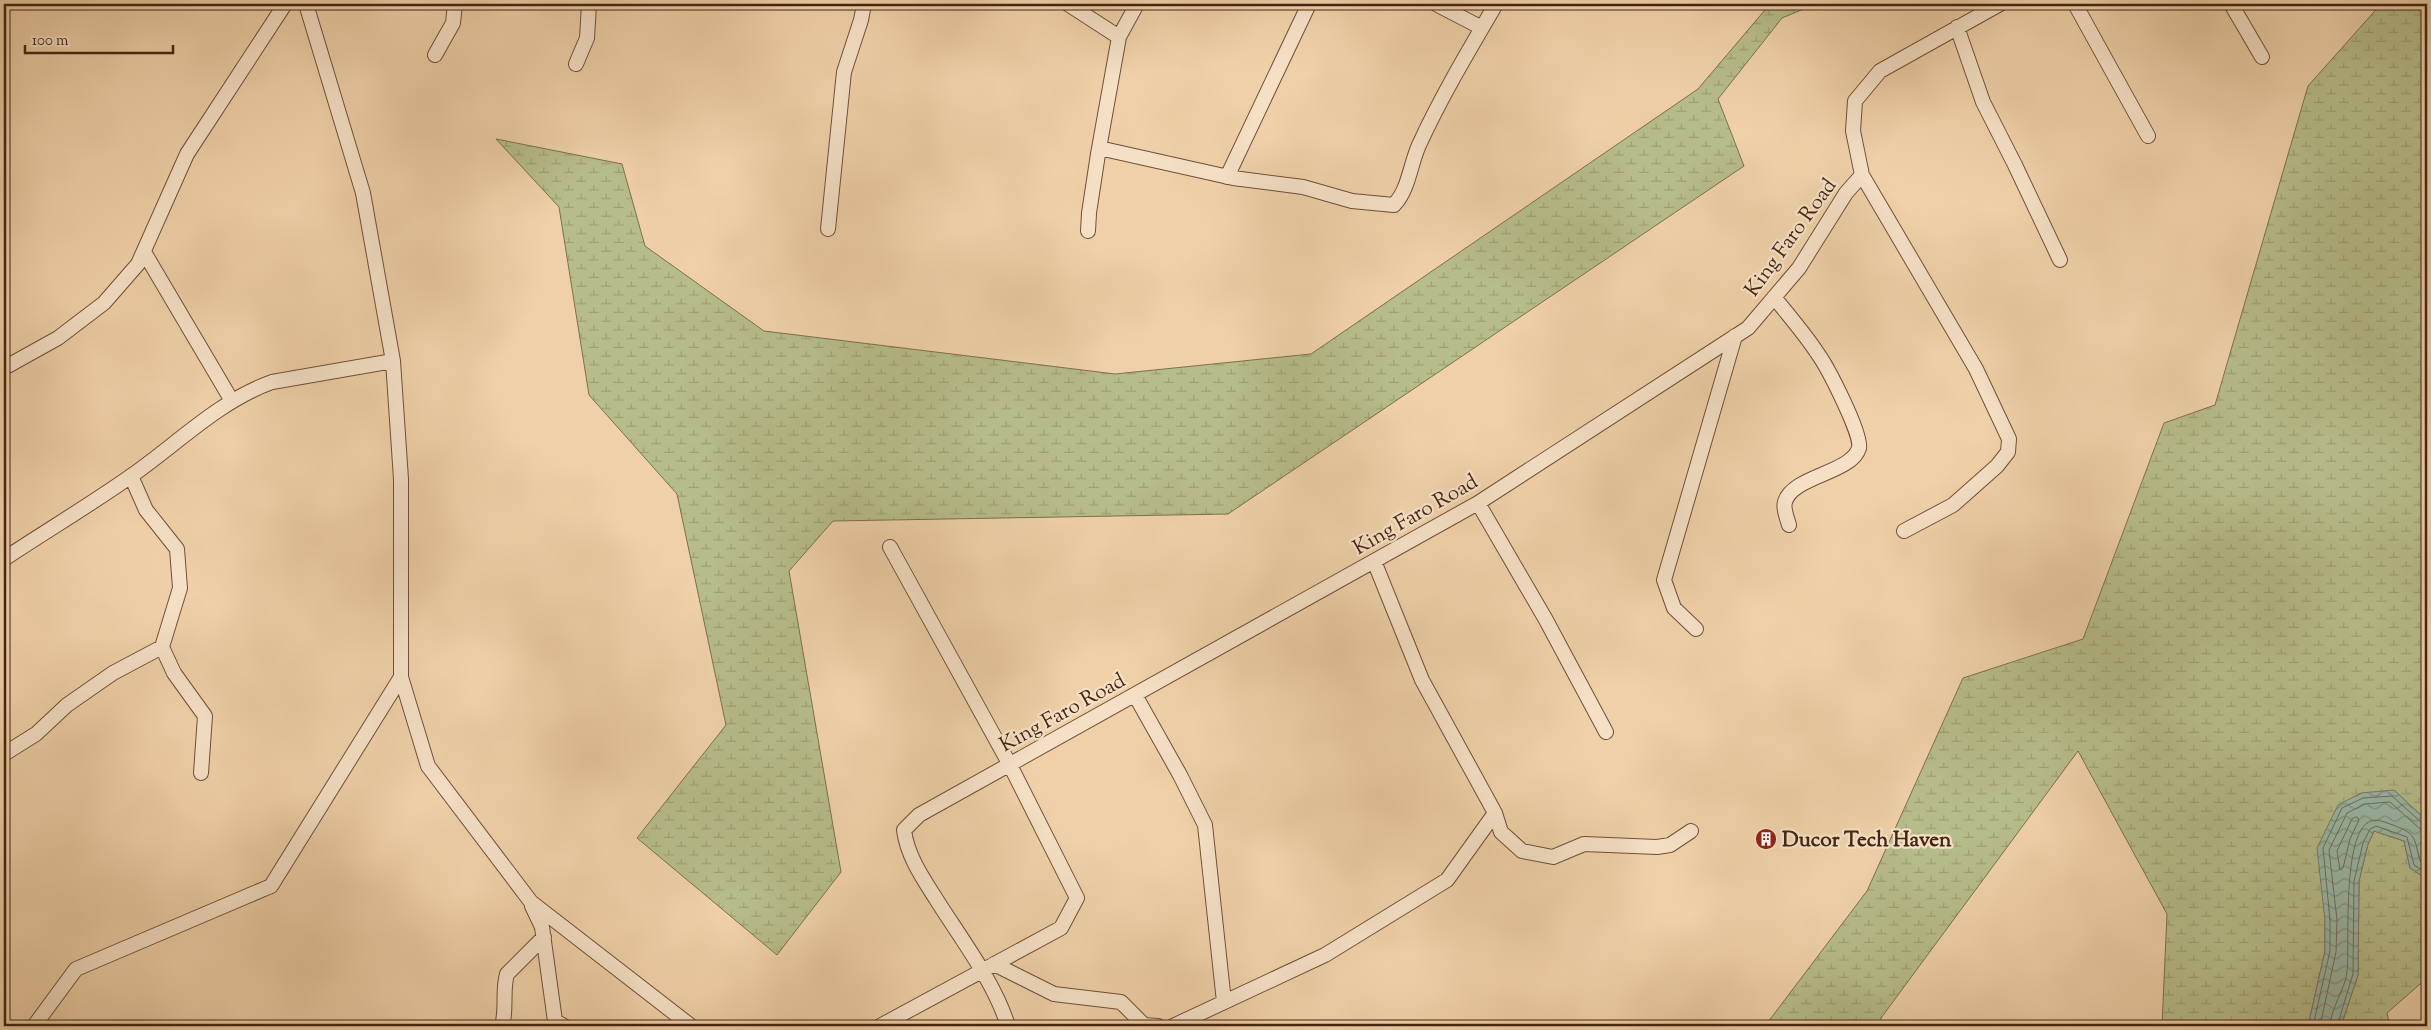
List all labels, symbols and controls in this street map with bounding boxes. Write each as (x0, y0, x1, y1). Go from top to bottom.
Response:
scale bar (25, 22, 172, 54)
text: 100 m (32, 31, 69, 52)
street label: King Faro Road (1738, 173, 1845, 304)
street label: King Faro Road (1348, 468, 1484, 564)
street label: King Faro Road (995, 667, 1132, 761)
place label: Ducor Tech Haven (1782, 826, 1952, 856)
building icon: Ducor Tech Haven (1754, 827, 1778, 851)

